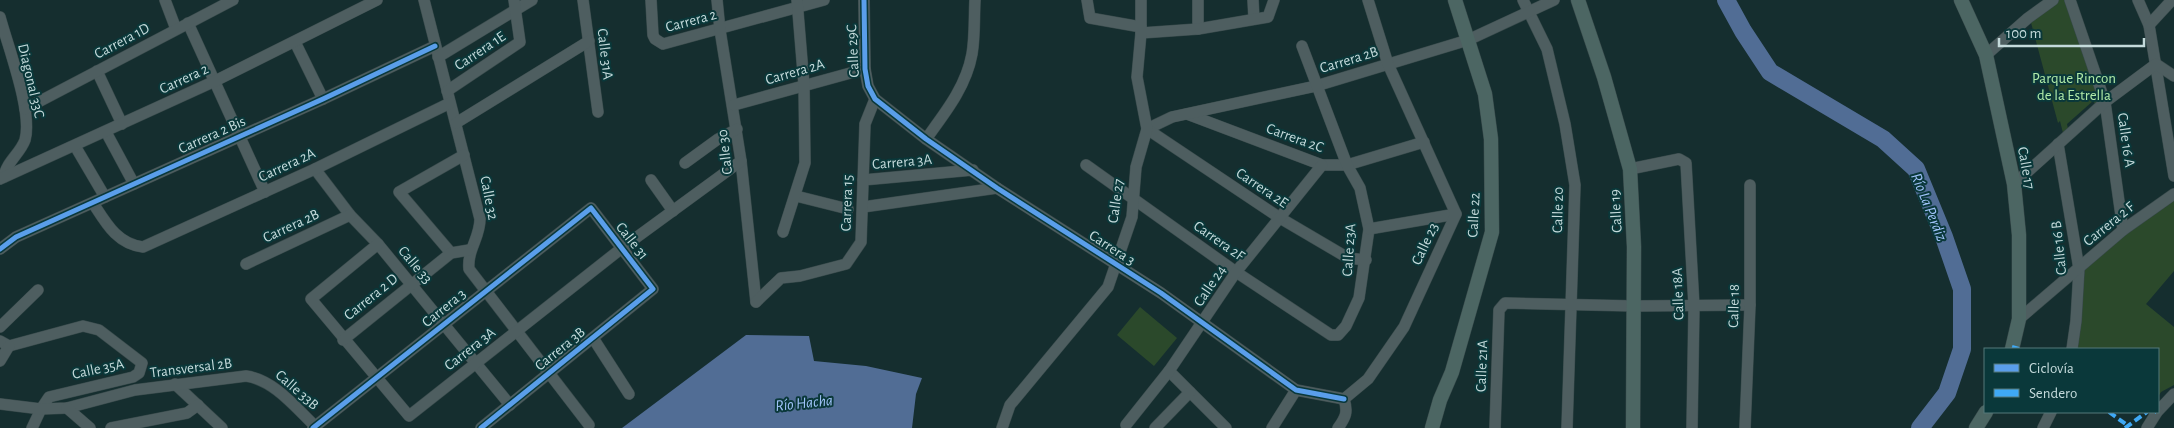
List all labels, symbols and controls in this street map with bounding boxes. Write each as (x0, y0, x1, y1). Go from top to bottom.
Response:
street label: Carrera 2 (664, 7, 718, 35)
scale bar (1999, 15, 2144, 47)
street label: Carrera 1D (92, 20, 152, 62)
street label: Calle 29C (844, 24, 862, 78)
text: 100 m (2006, 26, 2041, 41)
street label: Calle 31A (594, 28, 616, 81)
street label: Carrera 1E (452, 29, 508, 73)
street label: Diagonal 33C (15, 42, 47, 120)
street label: Carrera 2B (1318, 44, 1380, 76)
street label: Carrera 2A (764, 56, 827, 88)
street label: Carrera 2 (157, 61, 211, 97)
park label: Parque Rincon de la Estrella (2032, 71, 2116, 103)
street label: Calle 16 A (2115, 112, 2137, 169)
street label: Carrera 2 Bis (176, 114, 248, 156)
street label: Carrera 2C (1264, 121, 1326, 155)
street label: Calle 30 (715, 128, 735, 176)
street label: Carrera 2A (256, 145, 318, 185)
street label: Calle 17 (2015, 146, 2037, 190)
street label: Carrera 3A (871, 152, 933, 172)
street label: Carrera 2E (1233, 165, 1291, 211)
water label: Río La Perdiz (1908, 171, 1950, 244)
street label: Carrera 15 (839, 174, 855, 232)
street label: Calle 32 (477, 175, 501, 221)
street label: Calle 27 (1105, 178, 1127, 224)
street label: Calle 20 (1550, 187, 1566, 233)
street label: Calle 19 (1607, 189, 1625, 233)
street label: Calle 22 (1465, 192, 1483, 238)
street label: Carrera 2 F (2081, 199, 2138, 249)
street label: Carrera 2B (261, 206, 321, 246)
street label: Carrera 2F (1191, 218, 1248, 264)
street label: Calle 31 (613, 219, 651, 263)
street label: Calle 16 B (2049, 220, 2069, 276)
street label: Calle 23 (1409, 221, 1441, 267)
street label: Calle 23A (1340, 223, 1358, 277)
street label: Carrera 3 (1086, 228, 1138, 268)
street label: Calle 33 (395, 243, 435, 287)
street label: Calle 24 (1191, 263, 1229, 309)
street label: Calle 18A (1670, 267, 1686, 320)
street label: Carrera 2 D (341, 271, 401, 323)
street label: Calle 18 (1726, 284, 1742, 328)
street label: Carrera 3 (419, 286, 469, 330)
street label: Carrera 3A (442, 324, 499, 373)
street label: Carrera 3B (532, 324, 588, 374)
street label: Calle 21A (1474, 339, 1490, 392)
legend (1984, 348, 2159, 413)
street label: Calle 35A (71, 356, 126, 382)
street label: Transversal 2B (149, 356, 233, 380)
text: Ciclovía (2029, 361, 2074, 376)
street label: Calle 33B (272, 367, 322, 413)
text: Sendero (2029, 386, 2077, 401)
water label: Río Hacha (774, 392, 834, 414)

